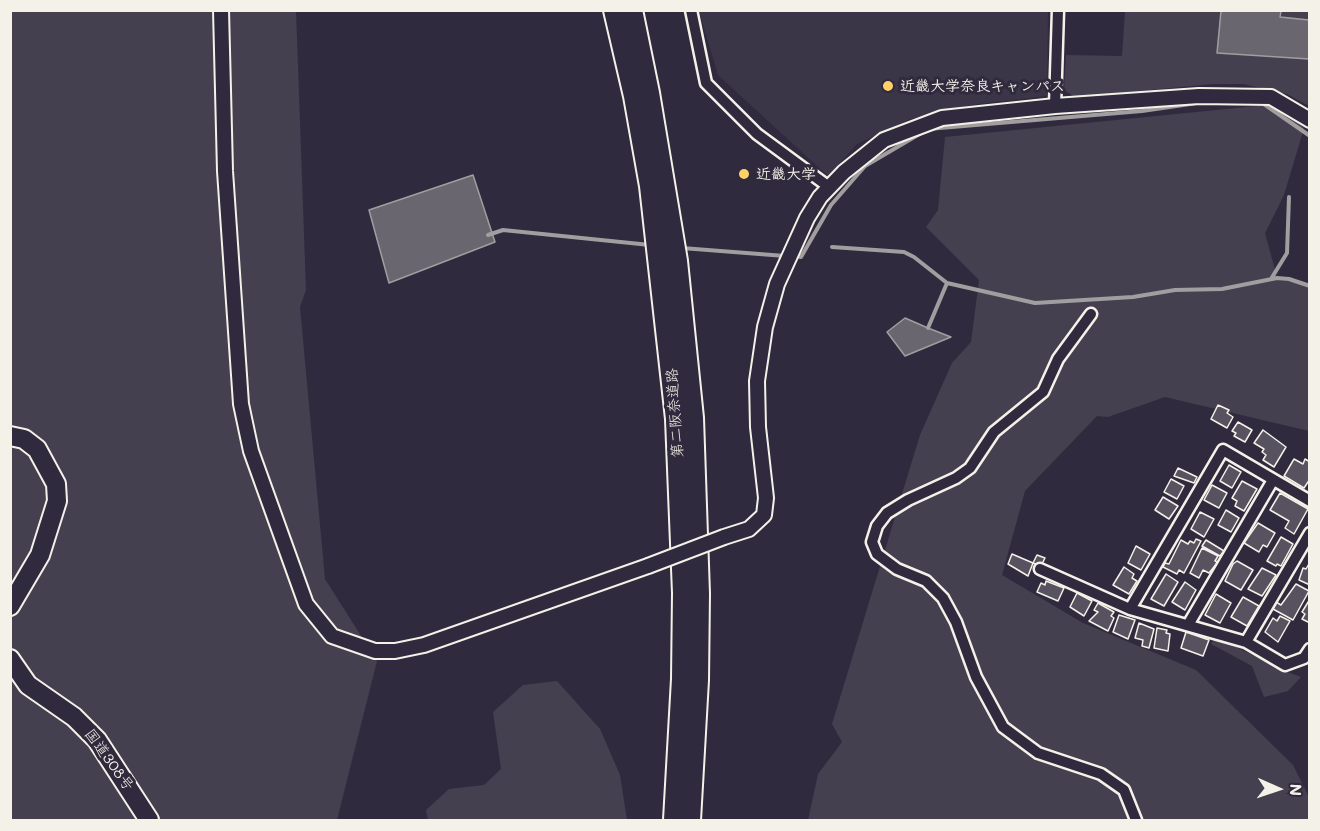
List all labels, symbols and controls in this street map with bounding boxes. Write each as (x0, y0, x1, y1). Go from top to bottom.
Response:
place label: 近畿大学奈良キャンパス (900, 77, 1065, 95)
marker: 近畿大学奈良キャンパス (881, 79, 895, 93)
place label: 近畿大学 (756, 165, 816, 183)
marker: 近畿大学 (737, 167, 751, 181)
street label: 第二阪奈道路 (663, 367, 687, 459)
street label: 国道308号 (81, 726, 137, 794)
north arrow (1248, 759, 1308, 819)
text: N (1286, 783, 1307, 797)

